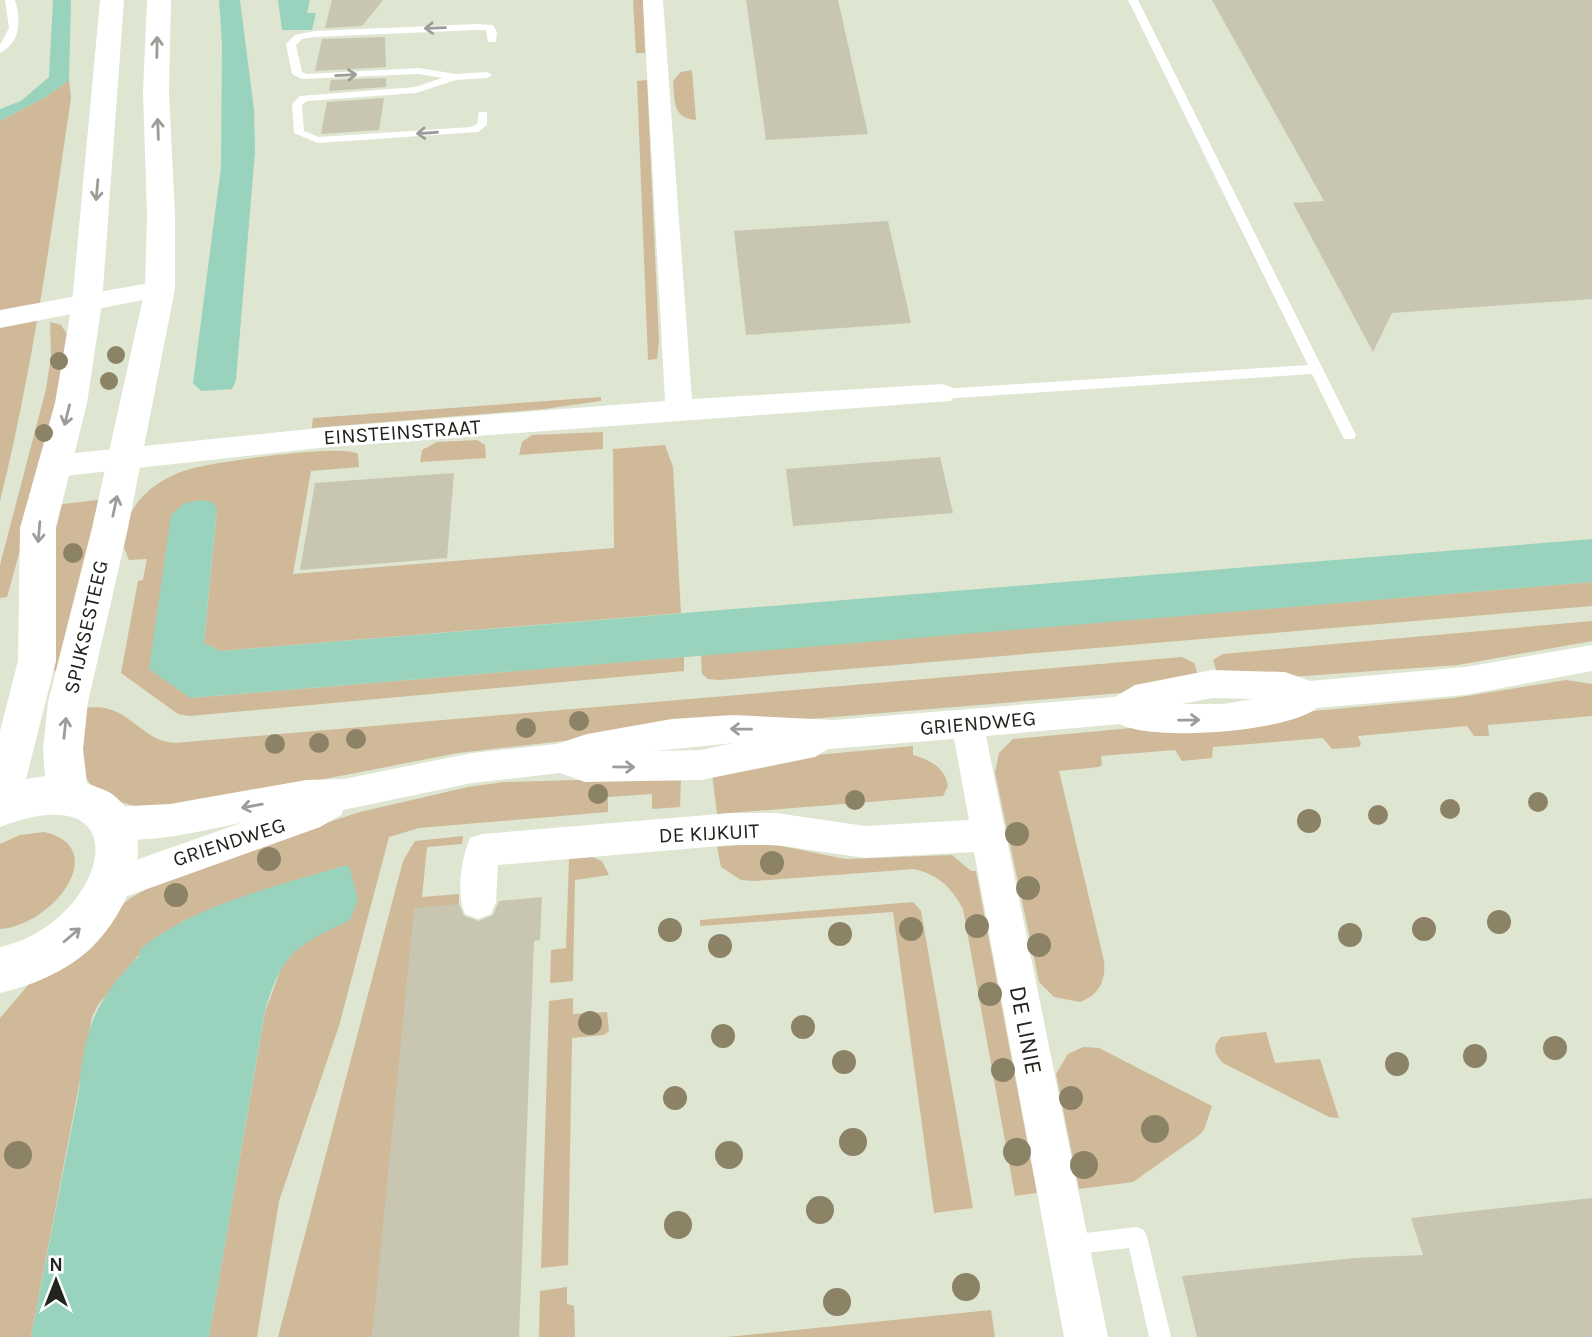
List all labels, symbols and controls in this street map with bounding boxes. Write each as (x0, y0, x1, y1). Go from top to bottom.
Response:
one-way arrow (424, 22, 447, 35)
one-way arrow (151, 36, 164, 59)
one-way arrow (335, 68, 358, 81)
one-way arrow (151, 118, 164, 141)
one-way arrow (416, 127, 438, 140)
one-way arrow (90, 178, 103, 201)
one-way arrow (60, 404, 73, 426)
street label: EINSTEINSTRAAT (323, 415, 482, 449)
one-way arrow (108, 495, 122, 518)
one-way arrow (32, 521, 45, 543)
street label: SPIJKSESTEEG (59, 558, 113, 696)
street label: GRIENDWEG (919, 706, 1037, 740)
one-way arrow (1177, 713, 1200, 726)
one-way arrow (59, 717, 72, 740)
one-way arrow (730, 722, 753, 736)
one-way arrow (613, 760, 636, 773)
one-way arrow (241, 800, 264, 813)
street label: GRIENDWEG (170, 813, 288, 871)
street label: DE KIJKUIT (658, 818, 760, 848)
one-way arrow (63, 927, 81, 943)
street label: DE LINIE (1004, 983, 1048, 1077)
north arrow (21, 1246, 91, 1316)
text: N (49, 1254, 63, 1276)

